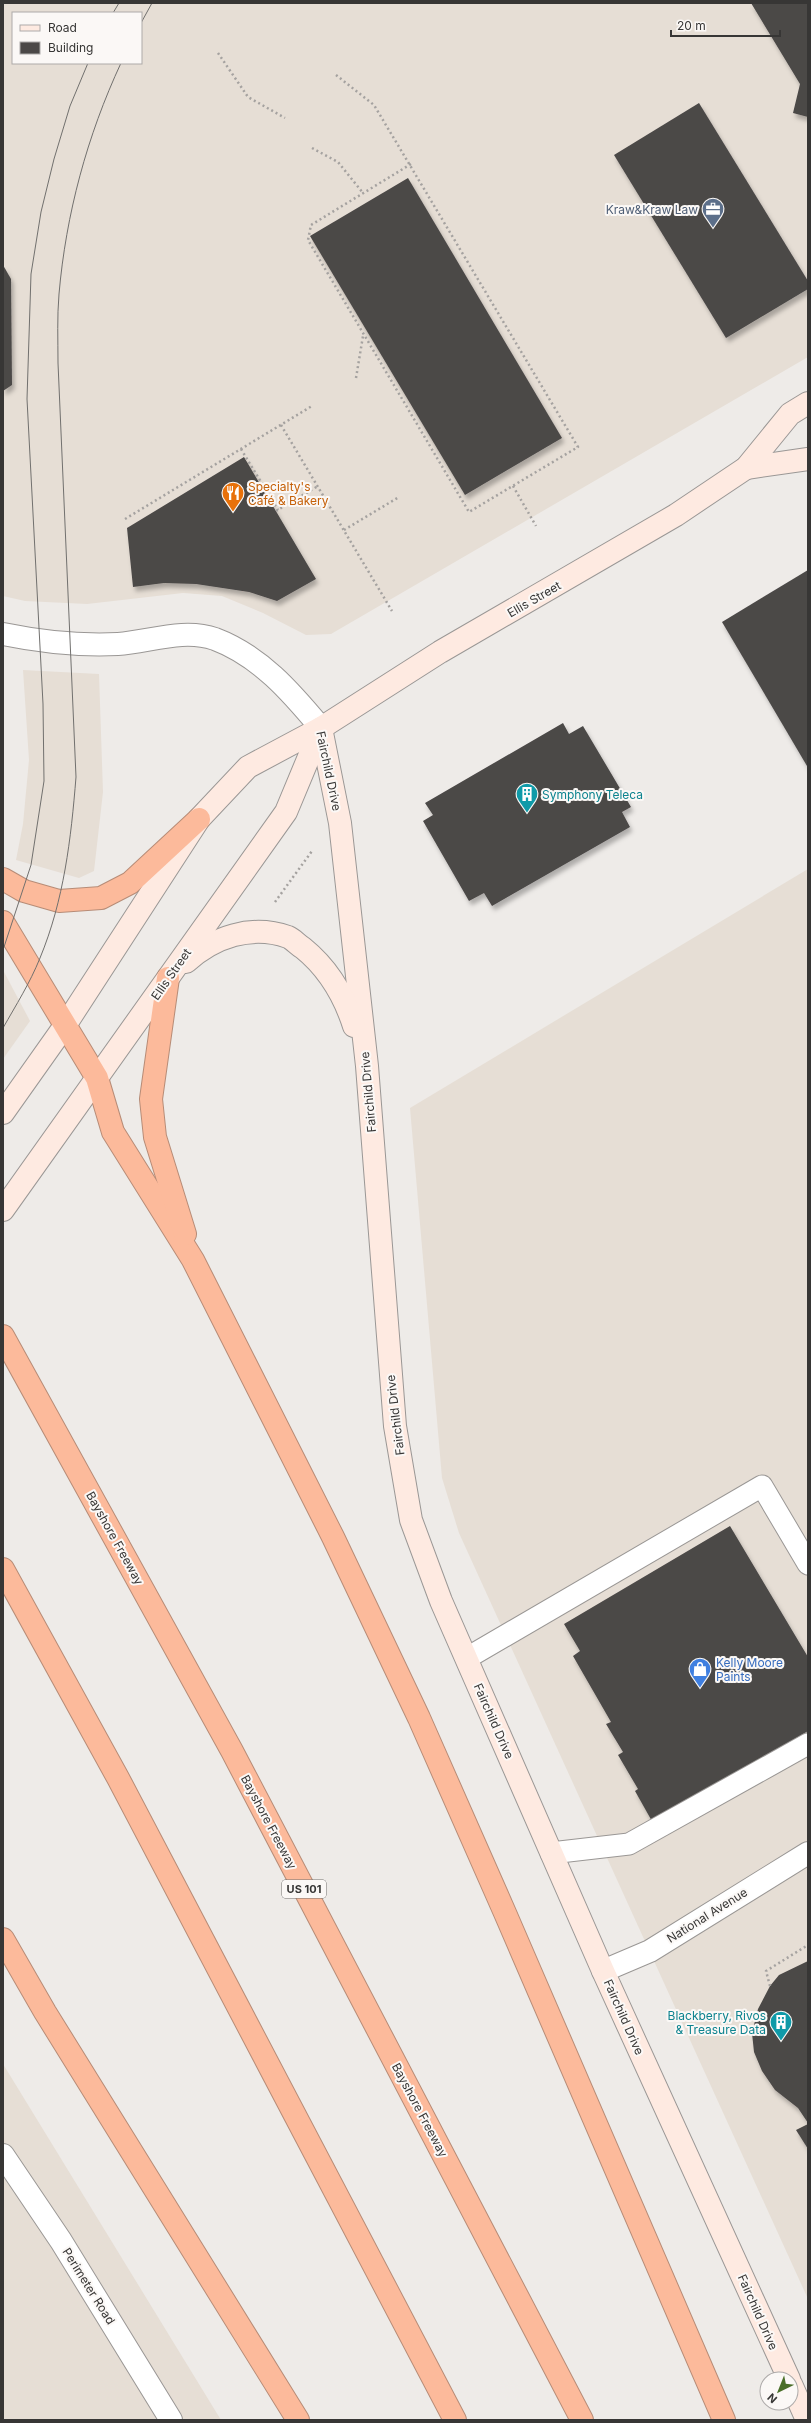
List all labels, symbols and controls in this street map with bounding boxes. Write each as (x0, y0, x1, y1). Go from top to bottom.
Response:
legend (12, 12, 142, 64)
scale bar (671, 12, 780, 38)
text: 20 m (677, 18, 706, 33)
text: Road (48, 20, 77, 35)
text: Building (48, 40, 93, 55)
office icon: Kraw&Kraw Law (700, 196, 726, 229)
place label: Kraw&Kraw Law (606, 202, 698, 217)
place label: Specialty's Café & Bakery (248, 479, 329, 508)
restaurant icon: Specialty's Café & Bakery (220, 480, 246, 513)
street label: Ellis Street (504, 578, 564, 620)
street label: Fairchild Drive (313, 730, 345, 812)
building icon: Symphony Teleca (514, 781, 540, 814)
place label: Symphony Teleca (542, 787, 643, 802)
street label: Ellis Street (148, 945, 194, 1003)
street label: Fairchild Drive (357, 1051, 379, 1133)
street label: Fairchild Drive (383, 1374, 407, 1456)
street label: Bayshore Freeway (83, 1489, 147, 1588)
place label: Kelly Moore Paints (716, 1655, 783, 1684)
shop icon: Kelly Moore Paints (687, 1656, 713, 1689)
street label: Fairchild Drive (471, 1681, 517, 1761)
street label: Bayshore Freeway (238, 1772, 300, 1872)
road number: US 101 (282, 1880, 326, 1898)
street label: National Avenue (664, 1884, 750, 1946)
street label: Fairchild Drive (601, 1977, 647, 2057)
place label: Blackberry, Rivos & Treasure Data (668, 2008, 766, 2037)
building icon: Blackberry, Rivos & Treasure Data (768, 2009, 794, 2042)
street label: Bayshore Freeway (389, 2060, 451, 2160)
street label: Perimeter Road (59, 2245, 119, 2327)
street label: Fairchild Drive (735, 2272, 781, 2352)
north arrow (759, 2371, 799, 2411)
text: N (764, 2390, 780, 2406)

